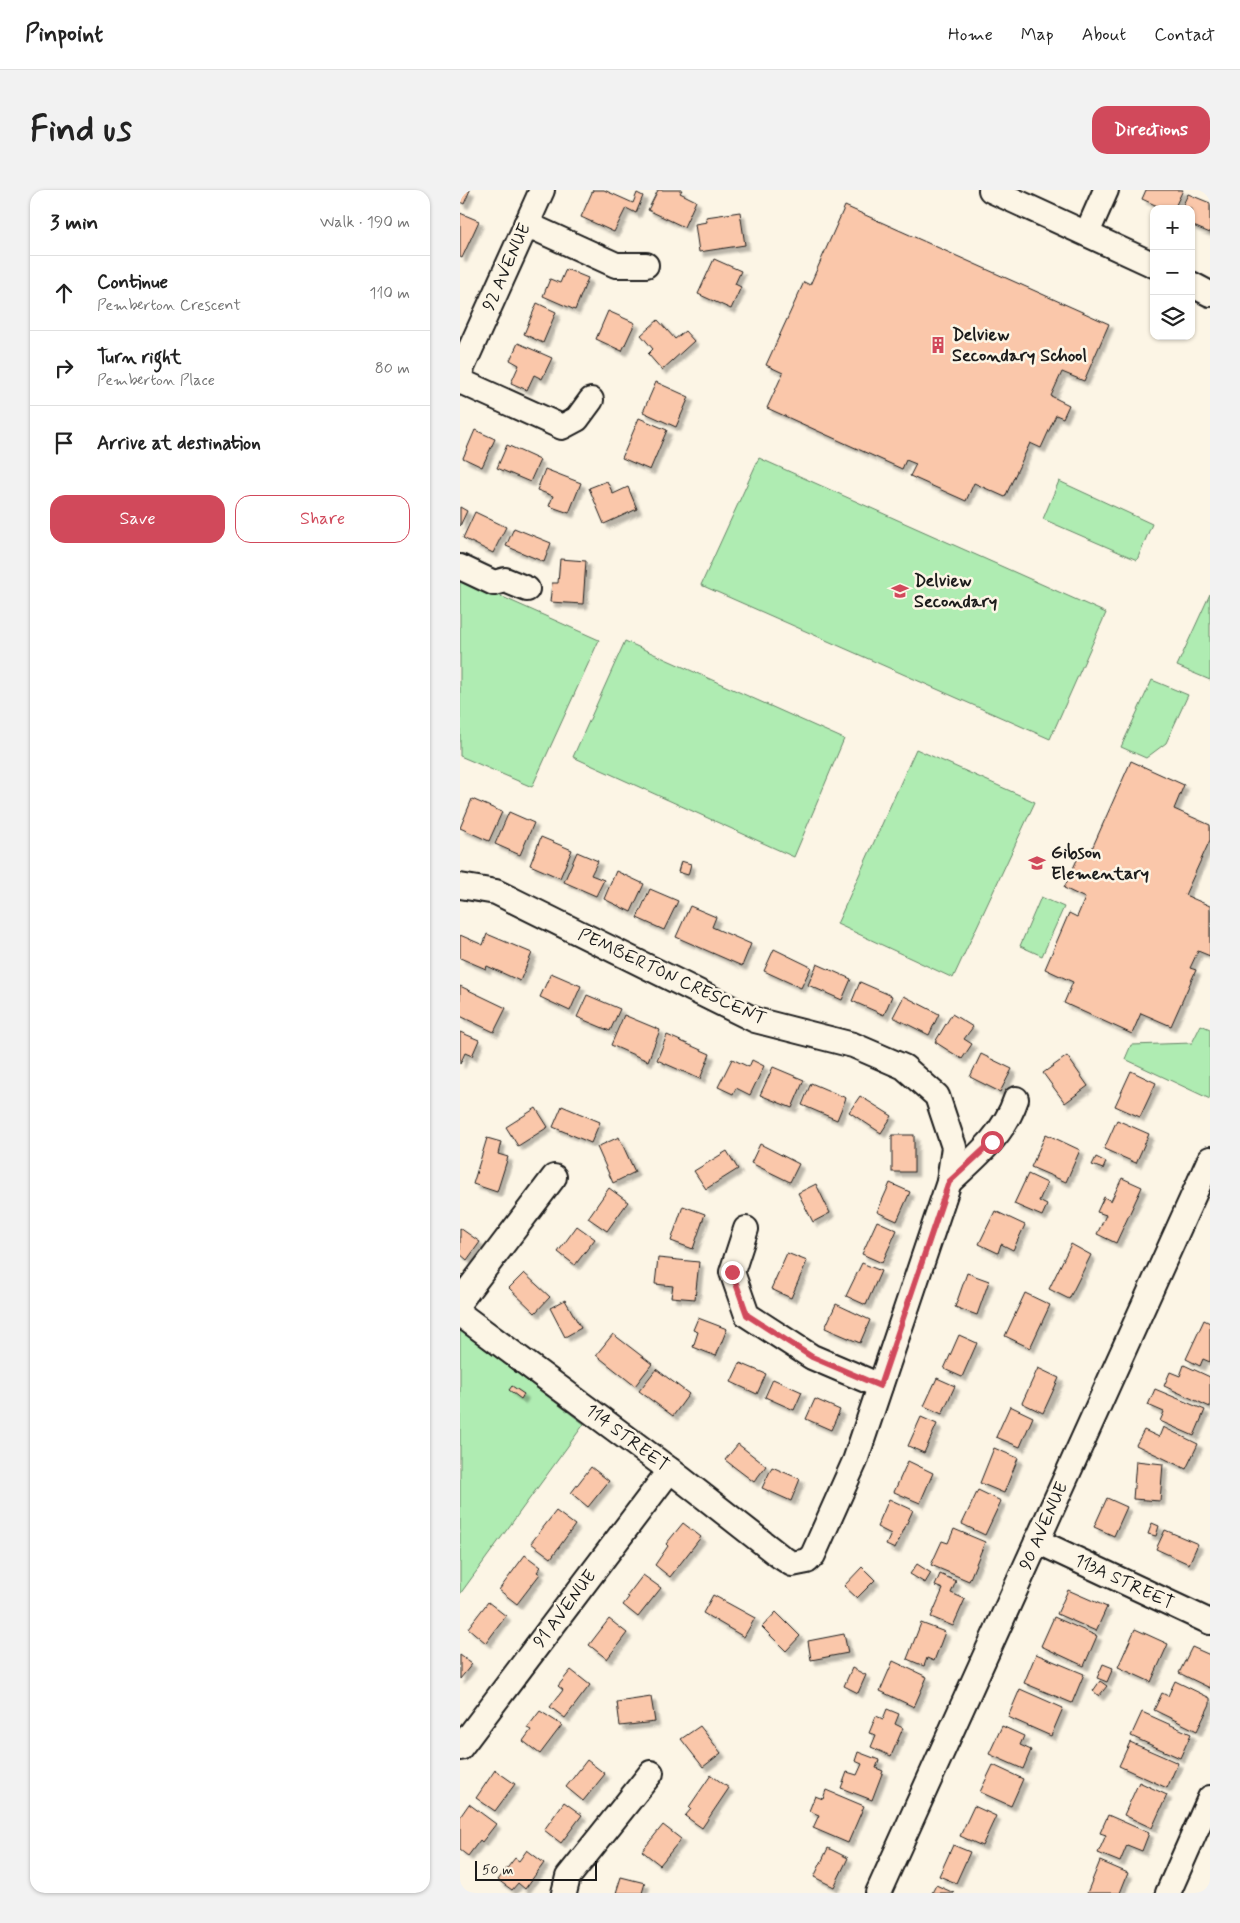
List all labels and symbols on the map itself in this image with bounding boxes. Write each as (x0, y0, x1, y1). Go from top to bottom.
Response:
street label: 92 AVENUE (477, 219, 537, 315)
place label: Delview Secondary School (952, 323, 1087, 368)
building icon: Delview Secondary School (928, 335, 948, 355)
place label: Delview Secondary (914, 569, 997, 614)
school or university icon: Delview Secondary (890, 581, 910, 601)
place label: Gibson Elementary (1051, 841, 1149, 886)
school or university icon: Gibson Elementary (1027, 853, 1047, 873)
street label: PEMBERTON CRESCENT (574, 923, 770, 1031)
route start (981, 1131, 1004, 1154)
route end (721, 1261, 744, 1284)
street label: 114 STREET (580, 1399, 674, 1477)
street label: 90 AVENUE (1014, 1478, 1074, 1574)
street label: 113A STREET (1070, 1548, 1178, 1616)
street label: 91 AVENUE (528, 1565, 602, 1653)
scale bar (475, 1858, 598, 1881)

